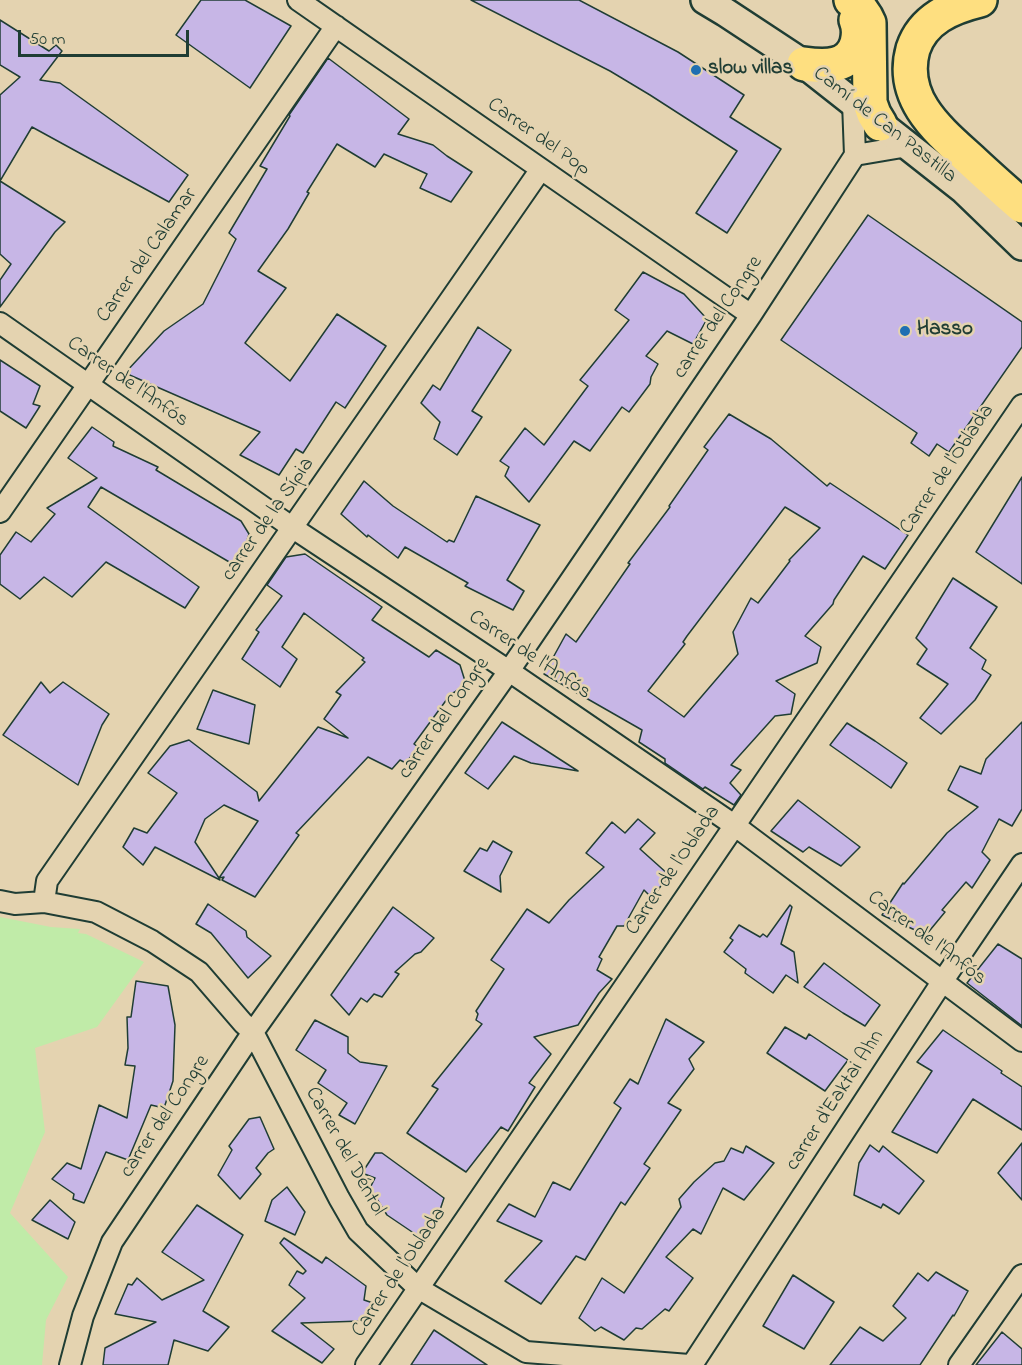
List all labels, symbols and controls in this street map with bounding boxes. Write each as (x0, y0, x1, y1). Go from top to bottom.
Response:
scale bar (21, 18, 192, 56)
text: 50 m (29, 27, 66, 53)
place label: slow villas (708, 57, 793, 83)
street label: Camí de Can Pastilla (807, 62, 961, 190)
marker: slow villas (689, 63, 703, 77)
street label: Carrer del Pop (482, 93, 594, 183)
street label: Carrer del Calamar (92, 184, 204, 328)
street label: carrer del Congre (669, 252, 769, 384)
place label: Hasso (917, 318, 973, 344)
marker: Hasso (898, 324, 912, 338)
street label: Carrer de l'Anfós (61, 332, 193, 434)
street label: Carrer de l'Oblada (895, 400, 1001, 540)
street label: carrer de la Sípia (217, 453, 321, 587)
street label: Carrer de l'Anfós (463, 606, 595, 706)
street label: carrer del Congre (394, 653, 496, 785)
street label: Carrer de l'Oblada (621, 801, 727, 941)
street label: Carrer de l'Anfós (861, 886, 991, 992)
street label: carrer d'Eaktai Ahn (781, 1026, 891, 1176)
street label: carrer del Congre (116, 1051, 216, 1183)
street label: Carrer del Déntol (298, 1083, 390, 1221)
street label: Carrer de l'Oblada (347, 1203, 453, 1343)

